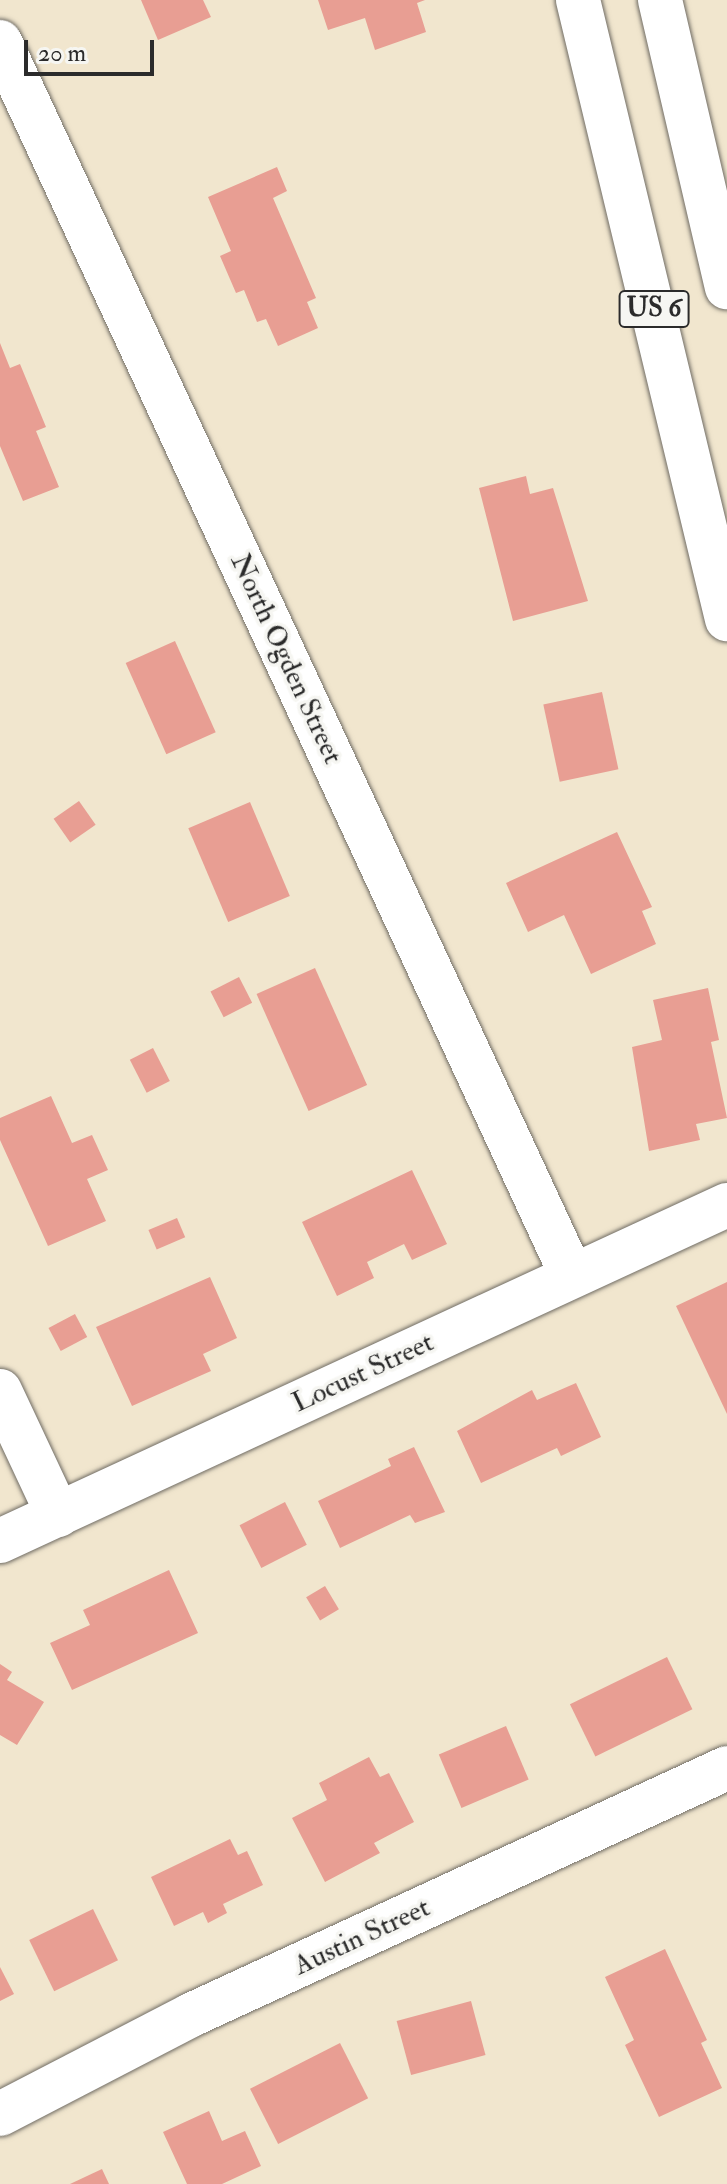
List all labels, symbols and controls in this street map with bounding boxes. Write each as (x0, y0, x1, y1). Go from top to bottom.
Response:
scale bar (28, 24, 158, 74)
text: 20 m (38, 38, 86, 69)
road number: US 6 (618, 287, 690, 331)
street label: North Ogden Street (223, 549, 349, 769)
street label: Locust Street (287, 1326, 439, 1420)
street label: Austin Street (289, 1891, 435, 1983)

